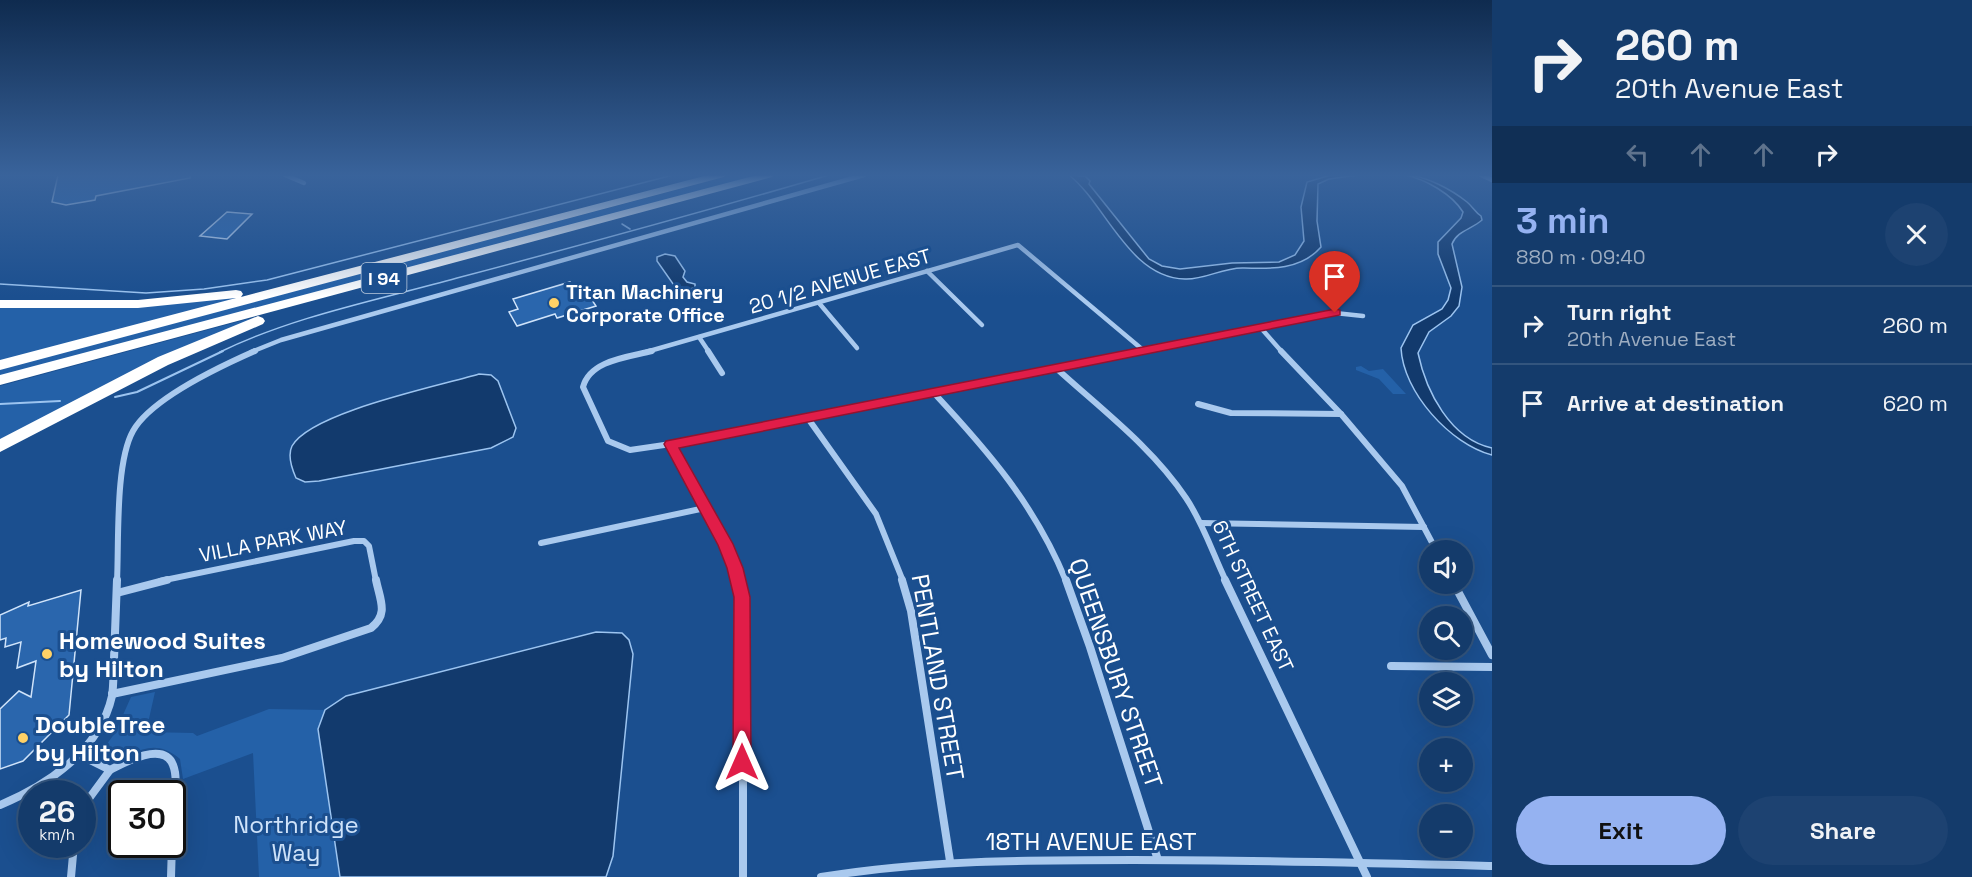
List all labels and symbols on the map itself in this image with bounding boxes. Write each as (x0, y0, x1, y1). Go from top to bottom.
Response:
street label: 20 1/2 AVENUE EAST (746, 243, 934, 319)
pin (1309, 251, 1360, 313)
road number: I 94 (362, 263, 406, 293)
place label: Titan Machinery Corporate Office (566, 279, 725, 328)
marker: Titan Machinery Corporate Office (547, 296, 561, 310)
street label: VILLA PARK WAY (197, 514, 349, 568)
street label: 6TH STREET EAST (1206, 516, 1300, 676)
street label: QUEENSBURY STREET (1062, 554, 1170, 792)
street label: PENTLAND STREET (905, 572, 971, 782)
place label: Homewood Suites by Hilton (59, 625, 266, 684)
marker: Homewood Suites by Hilton (40, 647, 54, 661)
place label: DoubleTree by Hilton (35, 709, 165, 768)
position arrow (710, 730, 774, 794)
marker: DoubleTree by Hilton (16, 731, 30, 745)
speed limit sign: 30 (108, 780, 186, 858)
park label: Northridge Way (233, 809, 359, 868)
street label: 18TH AVENUE EAST (985, 826, 1197, 857)

